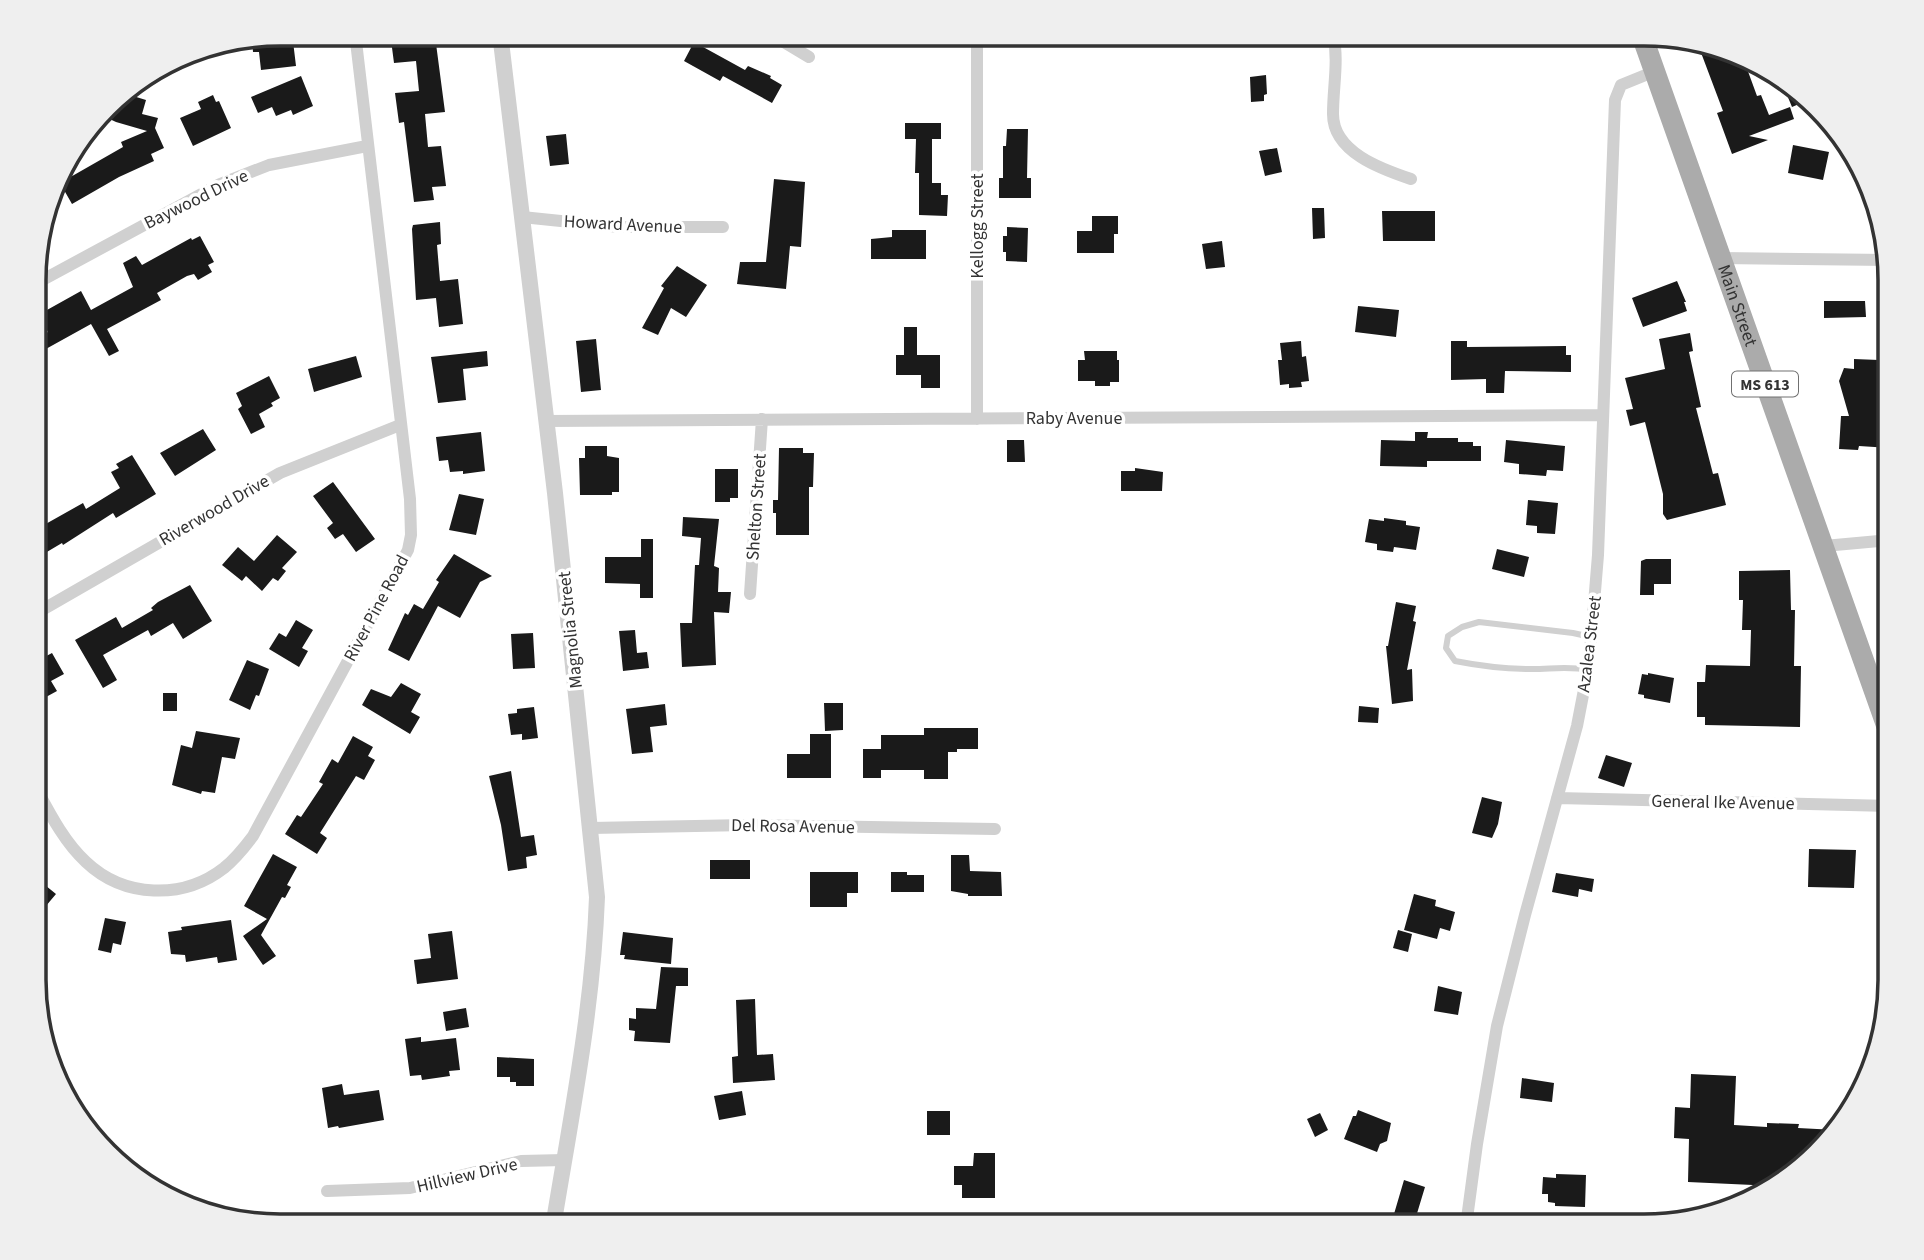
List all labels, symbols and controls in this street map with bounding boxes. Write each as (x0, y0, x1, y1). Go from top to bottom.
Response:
street label: Baywood Drive (140, 163, 253, 235)
street label: Kellogg Street (965, 174, 990, 279)
street label: Howard Avenue (563, 209, 683, 240)
street label: Main Street (1711, 261, 1763, 350)
road number: MS 613 (1732, 372, 1798, 396)
street label: Raby Avenue (1026, 406, 1122, 431)
street label: Shelton Street (740, 453, 773, 561)
street label: Riverwood Drive (155, 469, 274, 552)
street label: River Pine Road (338, 551, 415, 666)
street label: Magnolia Street (552, 570, 589, 690)
street label: Azalea Street (1571, 594, 1608, 694)
street label: General Ike Avenue (1651, 789, 1795, 816)
street label: Del Rosa Avenue (731, 813, 855, 840)
street label: Hillview Drive (414, 1152, 520, 1199)

